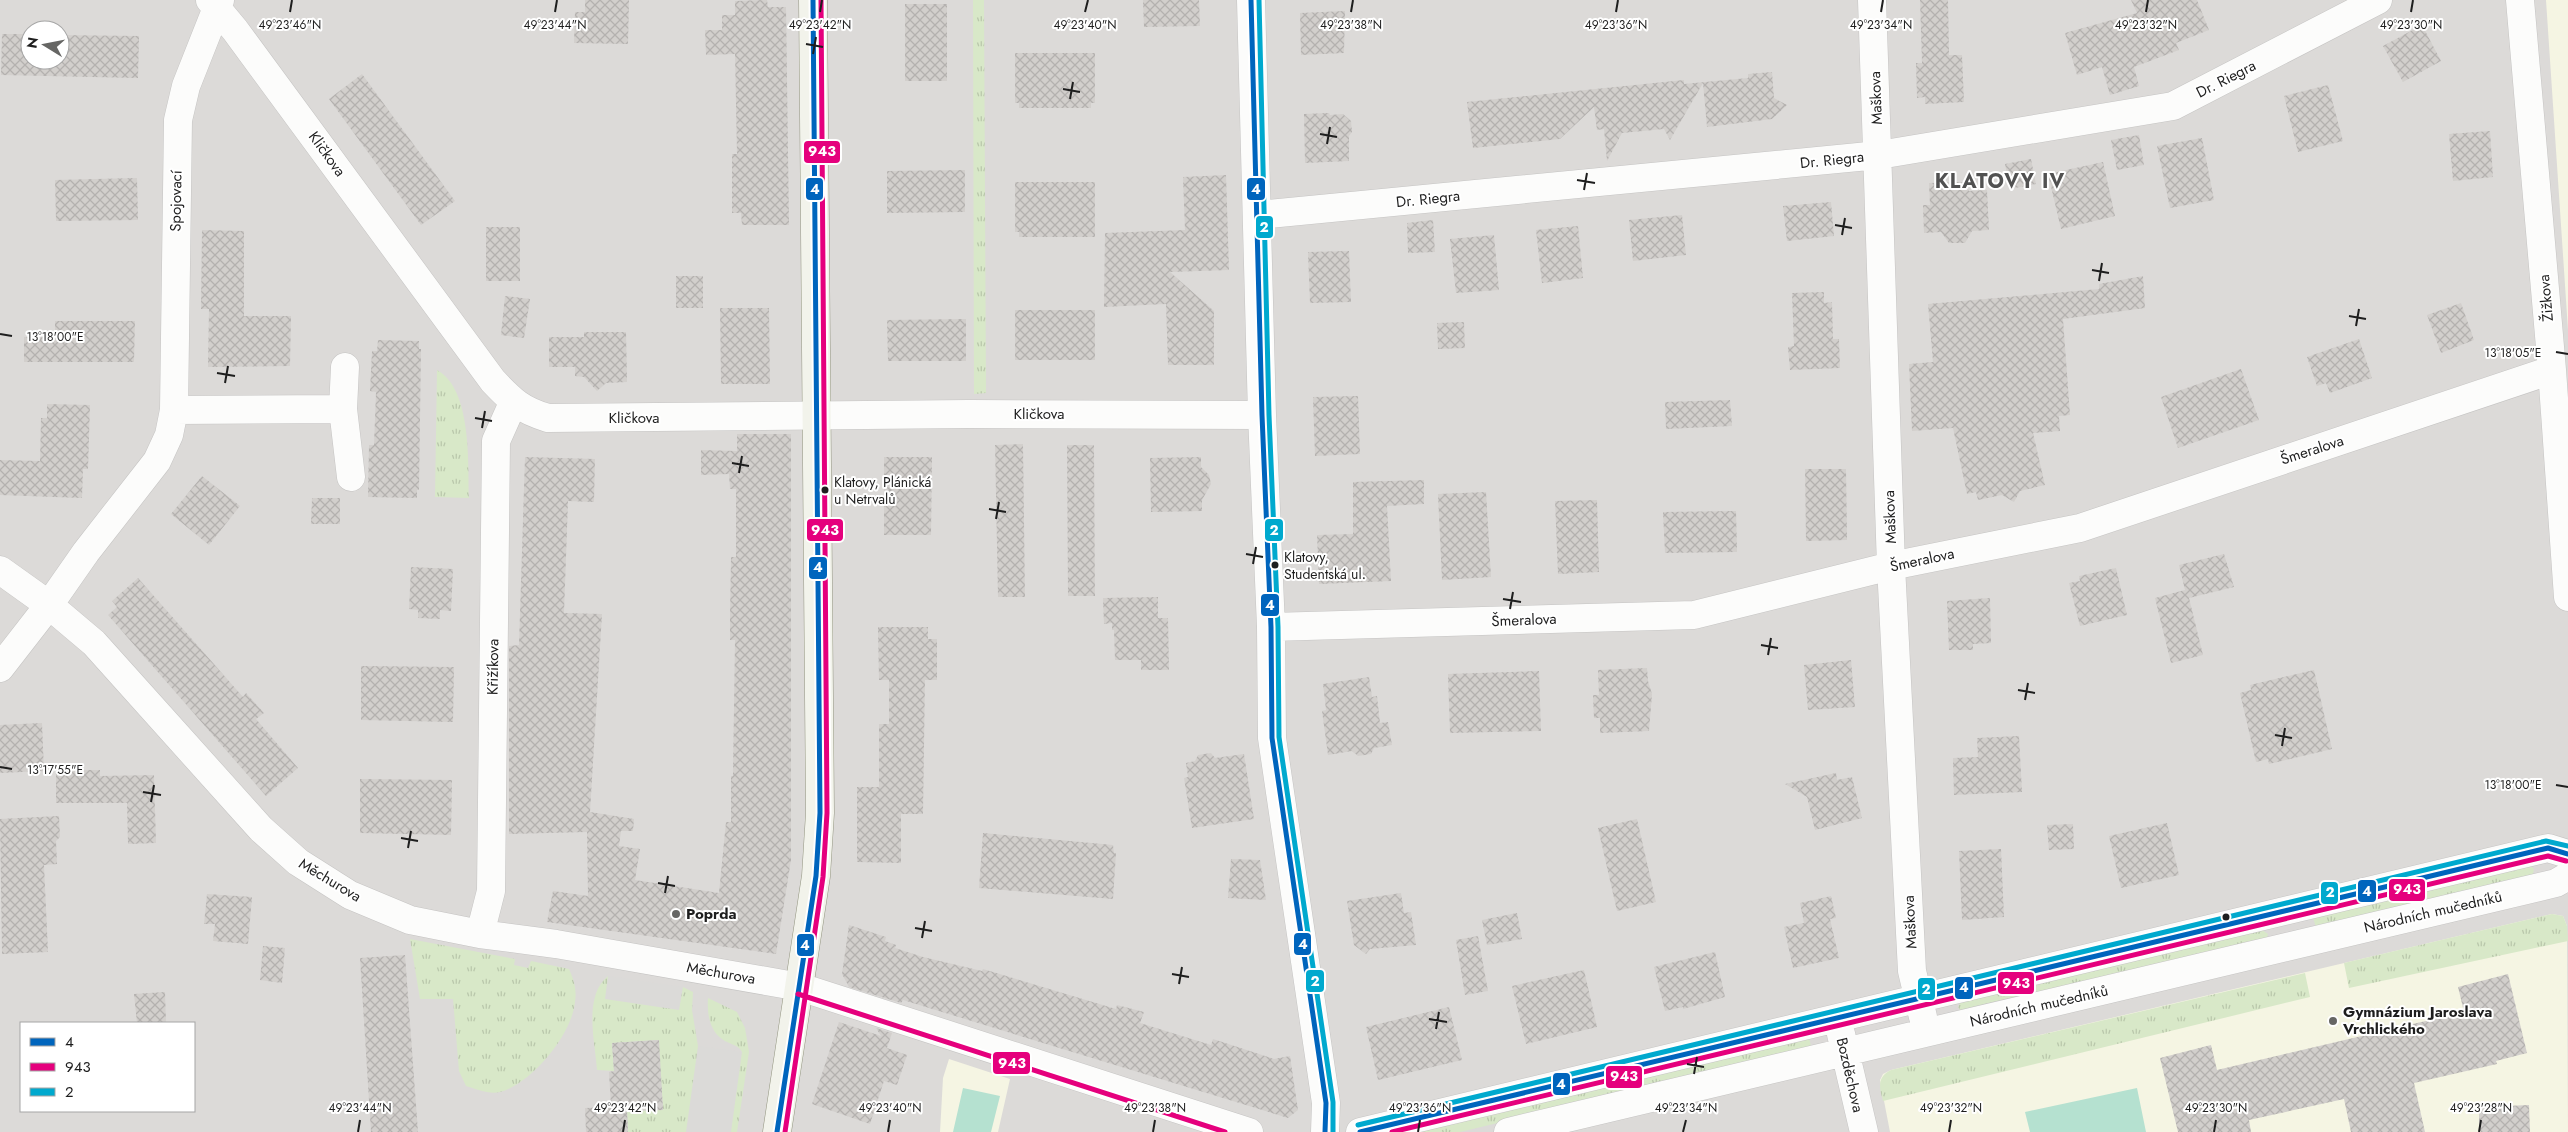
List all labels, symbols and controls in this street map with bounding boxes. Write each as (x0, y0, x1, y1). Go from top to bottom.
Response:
text: 49°23'46"N (259, 16, 321, 34)
text: 49°23'44"N (524, 16, 586, 34)
text: 49°23'42"N (789, 16, 851, 34)
text: 49°23'40"N (1053, 16, 1117, 34)
text: 49°23'38"N (1320, 16, 1382, 34)
text: 49°23'36"N (1585, 16, 1647, 34)
text: 49°23'34"N (1850, 16, 1912, 34)
text: 49°23'32"N (2115, 16, 2177, 34)
text: 49°23'30"N (2380, 16, 2442, 34)
north arrow (20, 20, 70, 70)
text: N (21, 36, 43, 50)
street label: Dr. Riegra (2192, 55, 2260, 103)
street label: Maškova (1864, 71, 1888, 125)
street label: Kličkova (303, 127, 351, 181)
line badge: 943 (803, 140, 841, 164)
text: 943 (808, 141, 836, 161)
street label: Dr. Riegra (1799, 146, 1865, 174)
district label: KLATOVY IV (1935, 167, 2065, 196)
street label: Spojovací (164, 169, 188, 232)
line badge: 4 (805, 177, 824, 201)
line badge: 4 (1246, 177, 1266, 201)
text: 4 (810, 179, 820, 199)
text: 4 (1251, 179, 1261, 199)
street label: Dr. Riegra (1395, 185, 1461, 213)
line badge: 2 (1255, 215, 1274, 239)
text: 2 (1259, 217, 1269, 237)
street label: Žižkova (2533, 274, 2559, 322)
text: 13°18'00"E (26, 328, 84, 346)
text: 13°18'05"E (2485, 344, 2541, 362)
street label: Kličkova (1013, 403, 1065, 425)
street label: Kličkova (608, 407, 660, 429)
street label: Šmeralova (2278, 429, 2346, 471)
place label: Klatovy, Plánická u Netrvalů (834, 472, 931, 509)
marker: Klatovy, Plánická u Netrvalů (820, 485, 830, 495)
street label: Maškova (1878, 490, 1902, 544)
line badge: 943 (806, 518, 844, 542)
line badge: 2 (1264, 518, 1284, 542)
text: 943 (811, 520, 839, 540)
text: 2 (1269, 520, 1279, 540)
street label: Šmeralova (1888, 542, 1956, 578)
place label: Klatovy, Studentská ul. (1284, 547, 1366, 584)
line badge: 4 (808, 556, 828, 580)
text: 4 (813, 557, 823, 577)
marker: Klatovy, Studentská ul. (1270, 560, 1280, 570)
line badge: 4 (1260, 593, 1280, 617)
text: 4 (1265, 595, 1275, 615)
street label: Šmeralova (1491, 608, 1557, 632)
street label: Křižíkova (482, 639, 504, 695)
text: 13°17'55"E (27, 761, 83, 779)
text: 13°18'00"E (2484, 776, 2542, 794)
street label: Měchurova (295, 853, 365, 907)
line badge: 943 (2388, 878, 2426, 902)
line badge: 4 (2357, 879, 2377, 903)
text: 943 (2393, 879, 2421, 899)
line badge: 2 (2320, 881, 2339, 905)
text: 4 (2362, 881, 2372, 901)
text: 2 (2325, 882, 2335, 902)
street label: Národních mučedníků (2362, 885, 2504, 939)
street label: Maškova (1898, 895, 1922, 949)
place label: Poprda (686, 903, 737, 925)
marker: Poprda (670, 908, 682, 920)
unlabelled marker (2221, 912, 2231, 922)
line badge: 4 (1293, 932, 1312, 956)
line badge: 4 (796, 933, 815, 957)
text: 4 (1298, 934, 1308, 954)
text: 4 (800, 935, 810, 955)
street label: Měchurova (685, 956, 757, 990)
line badge: 2 (1305, 969, 1325, 993)
text: 2 (1310, 971, 1320, 991)
line badge: 943 (1997, 971, 2035, 995)
text: 943 (2002, 973, 2030, 993)
line badge: 4 (1954, 976, 1974, 1000)
line badge: 2 (1917, 977, 1936, 1001)
text: 4 (1959, 977, 1969, 997)
text: 2 (1921, 979, 1931, 999)
street label: Národních mučedníků (1968, 979, 2110, 1033)
place label: Gymnázium Jaroslava Vrchlického (2342, 1001, 2492, 1040)
marker: Gymnázium Jaroslava Vrchlického (2327, 1015, 2339, 1027)
legend (20, 1022, 195, 1112)
text: 4 (65, 1031, 74, 1053)
street label: Bozděchova (1831, 1035, 1869, 1115)
line badge: 943 (992, 1051, 1031, 1075)
text: 943 (998, 1053, 1026, 1073)
text: 943 (65, 1056, 91, 1078)
line badge: 943 (1605, 1065, 1643, 1089)
text: 943 (1610, 1066, 1638, 1086)
line badge: 4 (1552, 1072, 1571, 1096)
text: 4 (1556, 1074, 1566, 1094)
text: 2 (65, 1081, 74, 1103)
text: 49°23'44"N (329, 1099, 391, 1117)
text: 49°23'42"N (594, 1099, 656, 1117)
text: 49°23'40"N (858, 1099, 922, 1117)
text: 49°23'38"N (1124, 1099, 1186, 1117)
text: 49°23'36"N (1389, 1099, 1451, 1117)
text: 49°23'34"N (1655, 1099, 1717, 1117)
text: 49°23'32"N (1920, 1099, 1982, 1117)
text: 49°23'30"N (2185, 1099, 2247, 1117)
text: 49°23'28"N (2450, 1099, 2512, 1117)

